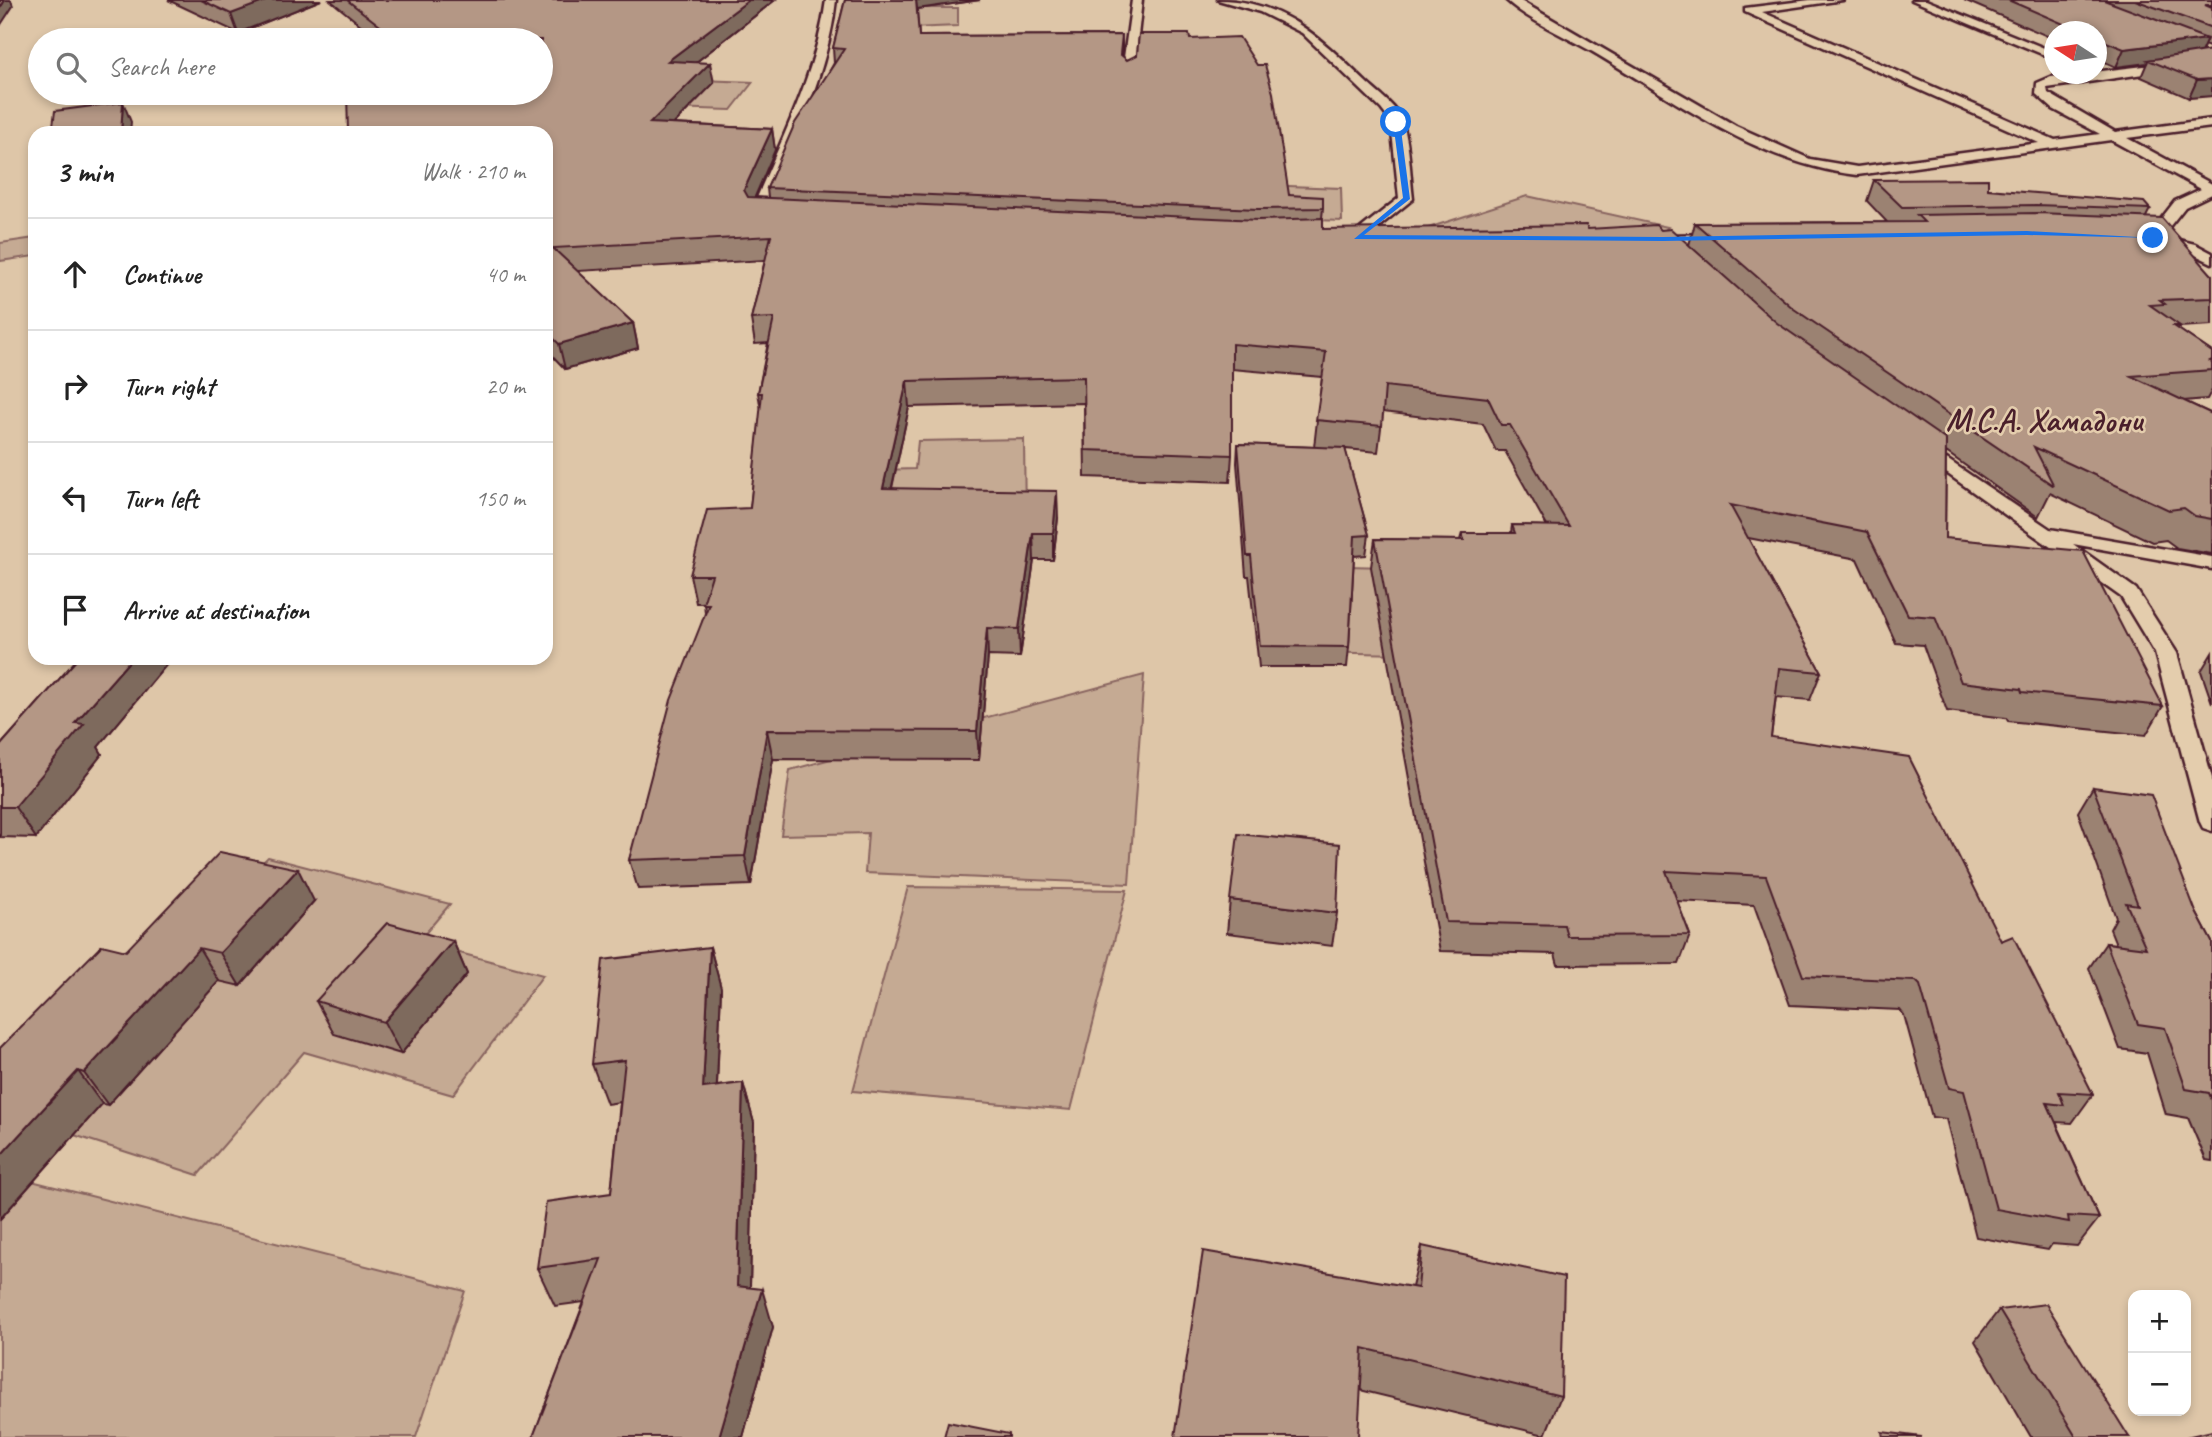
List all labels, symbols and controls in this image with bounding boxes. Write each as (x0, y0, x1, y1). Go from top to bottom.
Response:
north arrow (2044, 21, 2107, 84)
search box (28, 28, 553, 105)
icon: search (52, 48, 90, 86)
text: Search here (108, 50, 214, 83)
route start (1380, 106, 1411, 137)
text: 3 min (56, 153, 113, 191)
text: Walk · 210 m (421, 157, 525, 186)
route end (2137, 222, 2168, 253)
icon: ahead (56, 255, 94, 293)
text: Continue (123, 258, 201, 291)
text: 40 m (486, 260, 525, 289)
icon: right (56, 367, 94, 405)
text: Turn right (123, 370, 214, 403)
text: 20 m (486, 372, 525, 401)
district label: М.С.А. Хамадони (1946, 400, 2144, 441)
icon: left (56, 479, 94, 517)
text: Turn left (123, 482, 198, 515)
text: 150 m (476, 484, 525, 513)
icon: arrive (56, 591, 94, 629)
text: Arrive at destination (123, 594, 309, 627)
map controls (2128, 1290, 2191, 1416)
button: + (2128, 1290, 2191, 1353)
button: − (2128, 1353, 2191, 1416)

